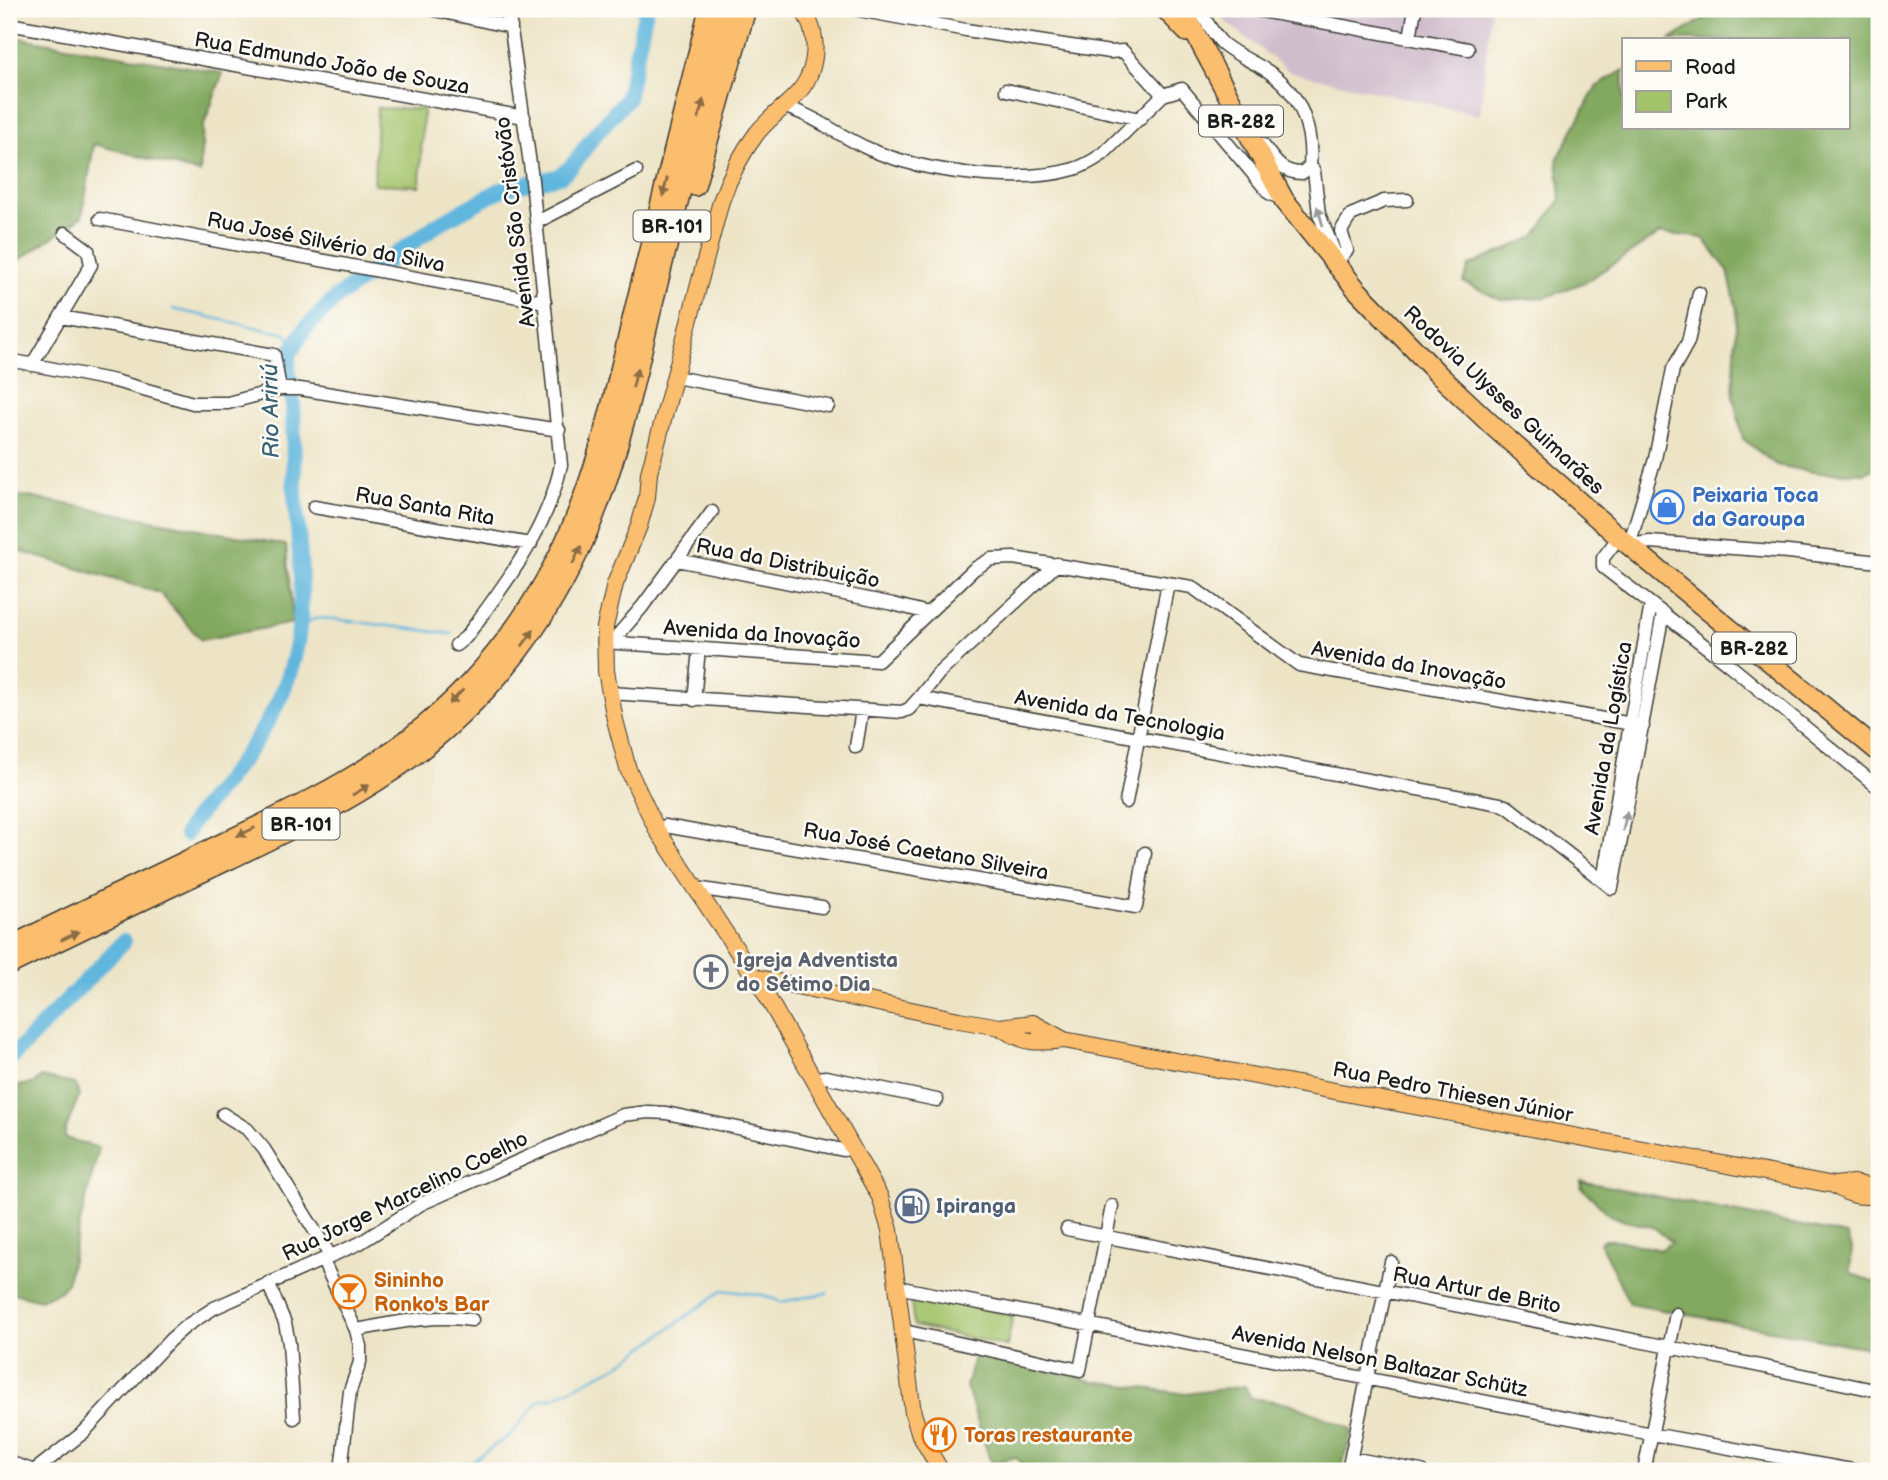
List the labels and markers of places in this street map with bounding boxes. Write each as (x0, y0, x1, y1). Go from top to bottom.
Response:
place label: Peixaria Toca da Garoupa (1692, 483, 1819, 532)
shop icon: Peixaria Toca da Garoupa (1648, 488, 1686, 526)
place label: Igreja Adventista do Sétimo Dia (736, 948, 898, 997)
church icon: Igreja Adventista do Sétimo Dia (692, 953, 730, 991)
fuel station icon: Ipiranga (893, 1187, 931, 1225)
place label: Ipiranga (936, 1194, 1016, 1219)
place label: Sininho Ronko's Bar (374, 1268, 490, 1317)
bar icon: Sininho Ronko's Bar (330, 1273, 368, 1311)
restaurant icon: Toras restaurante (920, 1416, 958, 1454)
place label: Toras restaurante (964, 1423, 1133, 1448)

